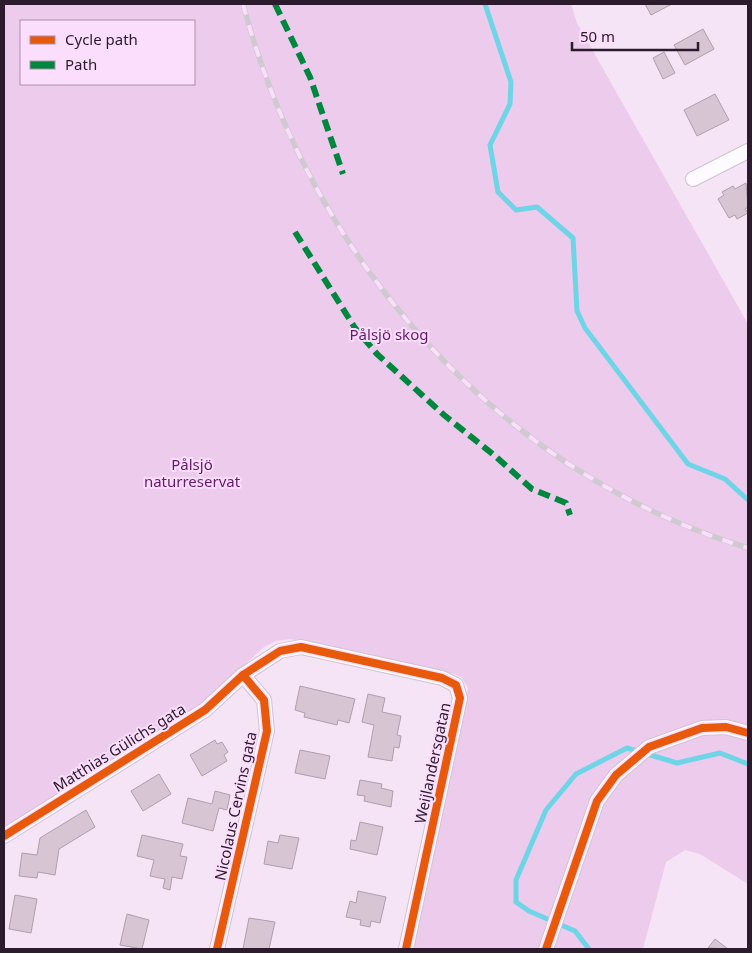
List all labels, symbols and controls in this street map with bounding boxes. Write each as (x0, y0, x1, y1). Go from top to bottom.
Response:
legend (20, 20, 195, 85)
scale bar (572, 20, 698, 52)
text: 50 m (580, 26, 615, 46)
text: Cycle path (65, 29, 138, 49)
text: Path (65, 54, 97, 74)
park label: Pålsjö skog (350, 324, 428, 344)
park label: Pålsjö naturreservat (144, 454, 241, 491)
street label: Matthias Gülichs gata (49, 698, 189, 796)
street label: Weijlandersgatan (409, 701, 455, 825)
street label: Nicolaus Cervins gata (209, 730, 261, 882)

